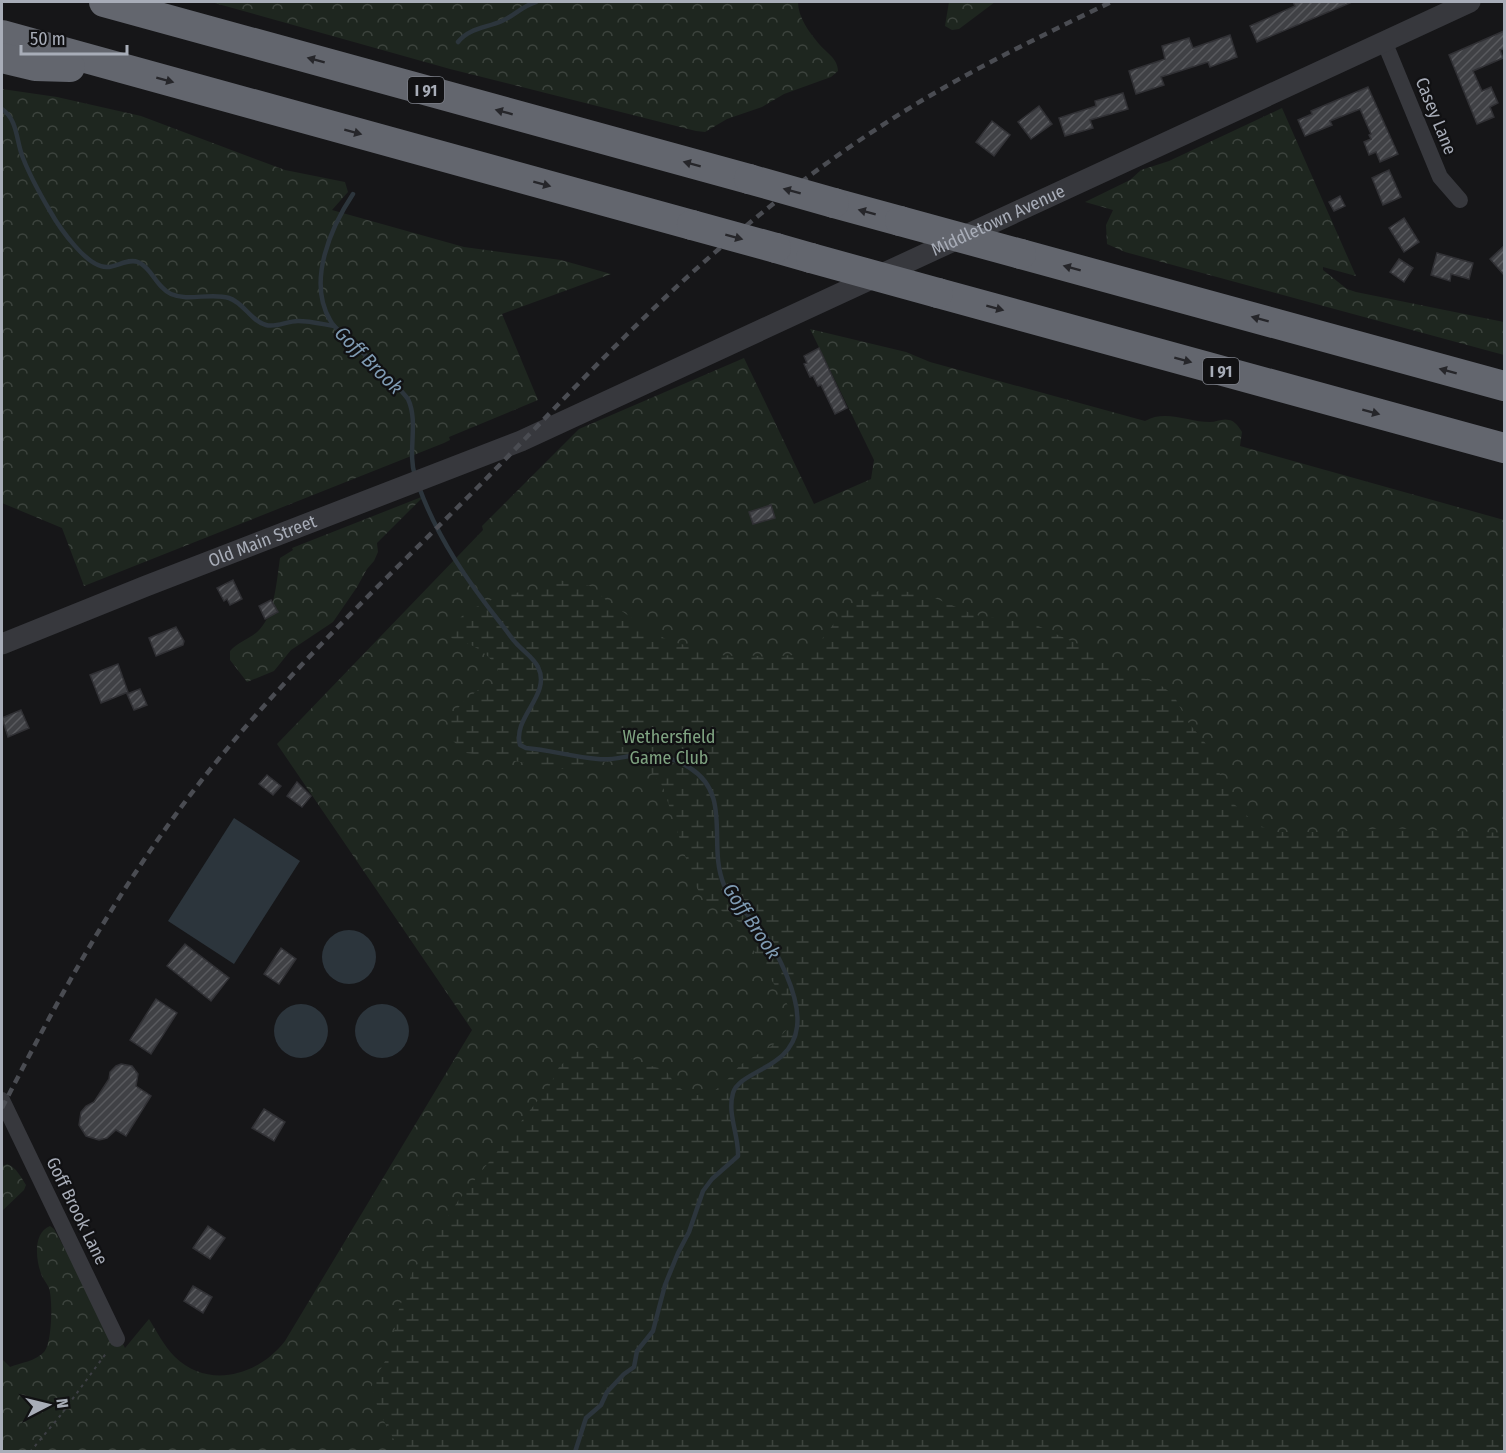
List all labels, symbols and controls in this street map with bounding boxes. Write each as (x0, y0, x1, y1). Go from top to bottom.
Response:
scale bar (21, 18, 128, 56)
text: 50 m (30, 28, 66, 50)
one-way arrow (307, 55, 325, 64)
street label: Casey Lane (1411, 74, 1461, 158)
one-way arrow (156, 76, 175, 86)
road number: I 91 (408, 77, 444, 103)
one-way arrow (495, 107, 513, 116)
one-way arrow (345, 128, 363, 137)
one-way arrow (683, 158, 701, 168)
one-way arrow (533, 180, 551, 189)
street label: Middletown Avenue (928, 180, 1069, 261)
one-way arrow (782, 186, 800, 195)
one-way arrow (858, 207, 876, 216)
one-way arrow (725, 232, 743, 242)
one-way arrow (1063, 262, 1081, 272)
one-way arrow (986, 304, 1004, 314)
one-way arrow (1251, 314, 1269, 323)
water label: Goff Brook (330, 321, 408, 399)
one-way arrow (1174, 356, 1192, 365)
road number: I 91 (1203, 358, 1239, 384)
one-way arrow (1439, 365, 1457, 375)
one-way arrow (1362, 407, 1380, 417)
street label: Old Main Street (205, 510, 320, 572)
park label: Wethersfield Game Club (623, 726, 715, 769)
water label: Goff Brook (718, 878, 786, 964)
street label: Goff Brook Lane (41, 1153, 113, 1269)
north arrow (18, 1375, 78, 1435)
text: N (52, 1397, 72, 1409)

